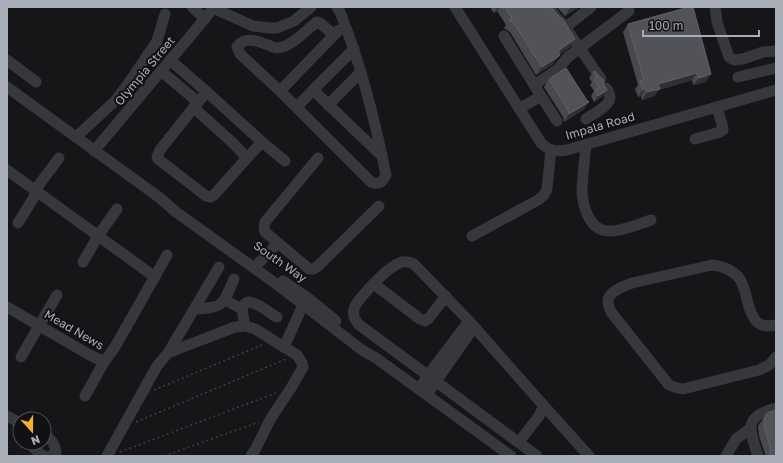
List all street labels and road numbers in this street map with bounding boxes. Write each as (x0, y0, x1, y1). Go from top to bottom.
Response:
street label: Olympia Street (111, 33, 178, 108)
street label: Impala Road (563, 108, 636, 143)
street label: South Way (251, 238, 310, 286)
street label: Mead News (42, 306, 107, 353)

